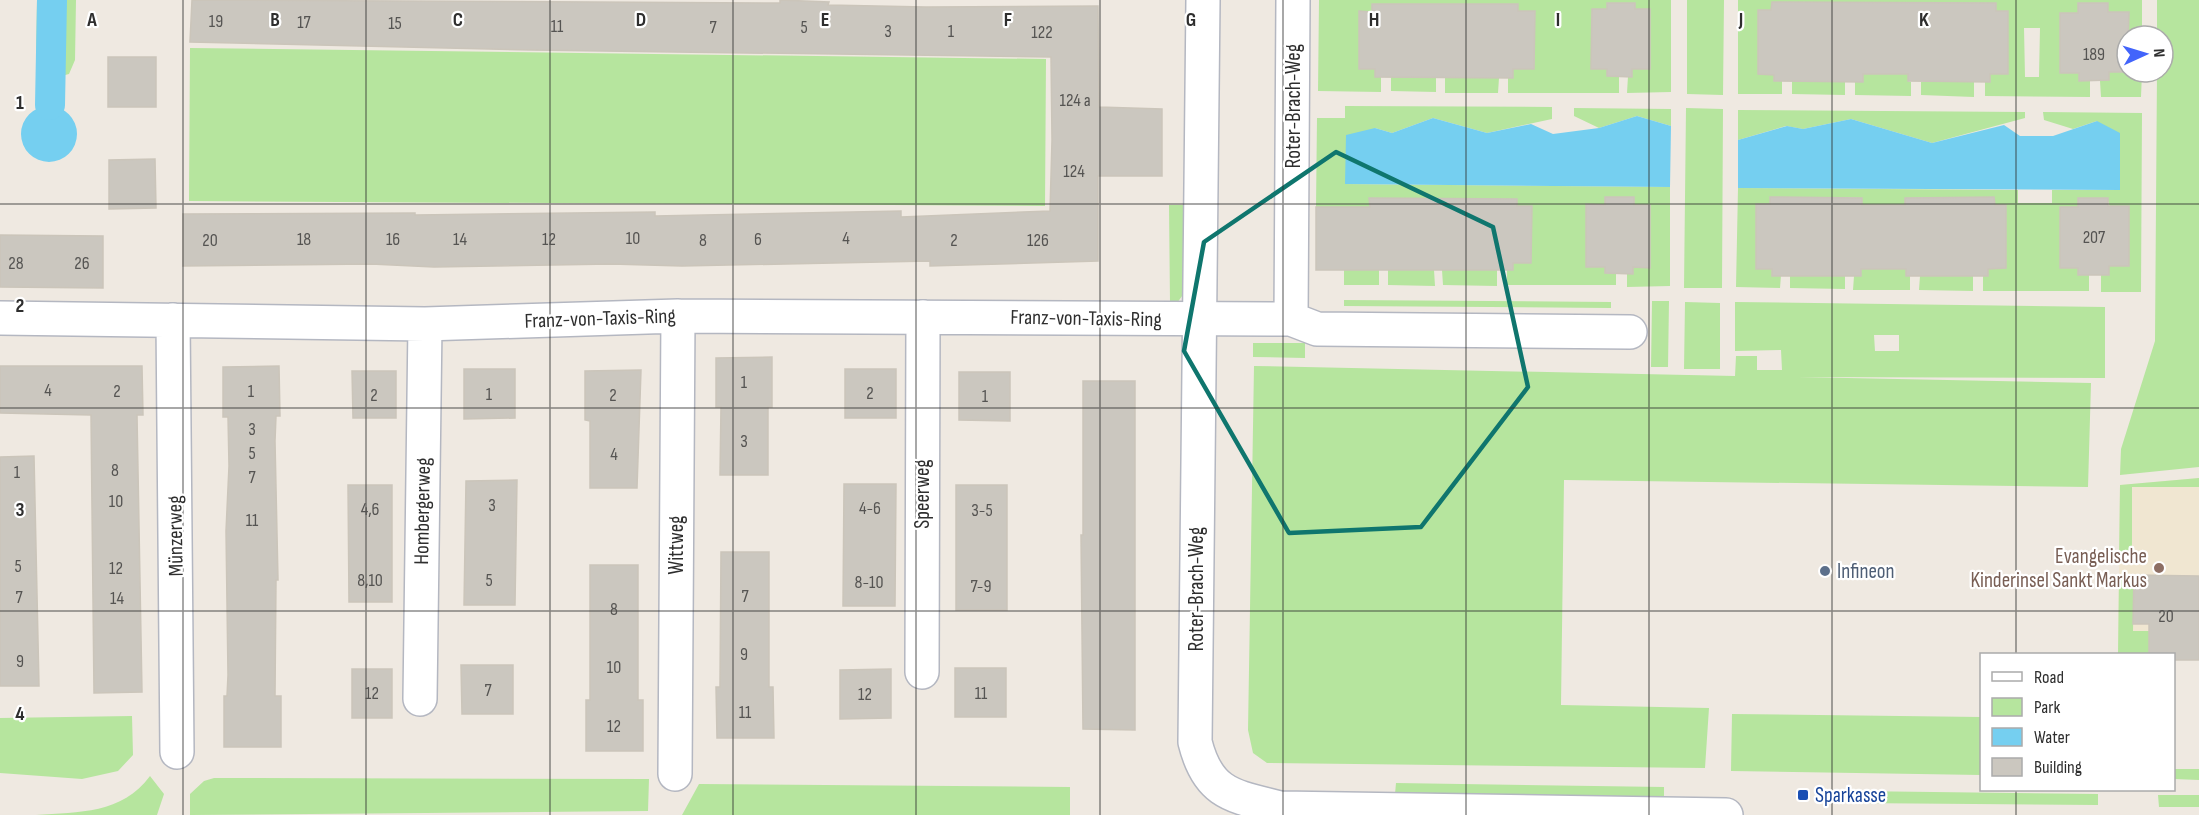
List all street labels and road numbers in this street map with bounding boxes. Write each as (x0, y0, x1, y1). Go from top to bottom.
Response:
street label: Roter-Brach-Weg (1281, 44, 1306, 168)
street label: Franz-von-Taxis-Ring (524, 303, 676, 334)
street label: Franz-von-Taxis-Ring (1010, 305, 1162, 332)
street label: Hombergerweg (409, 457, 436, 565)
street label: Speerweg (910, 459, 935, 529)
street label: Münzerweg (162, 495, 189, 577)
street label: Wittweg (664, 516, 689, 574)
street label: Roter-Brach-Weg (1184, 527, 1209, 651)

